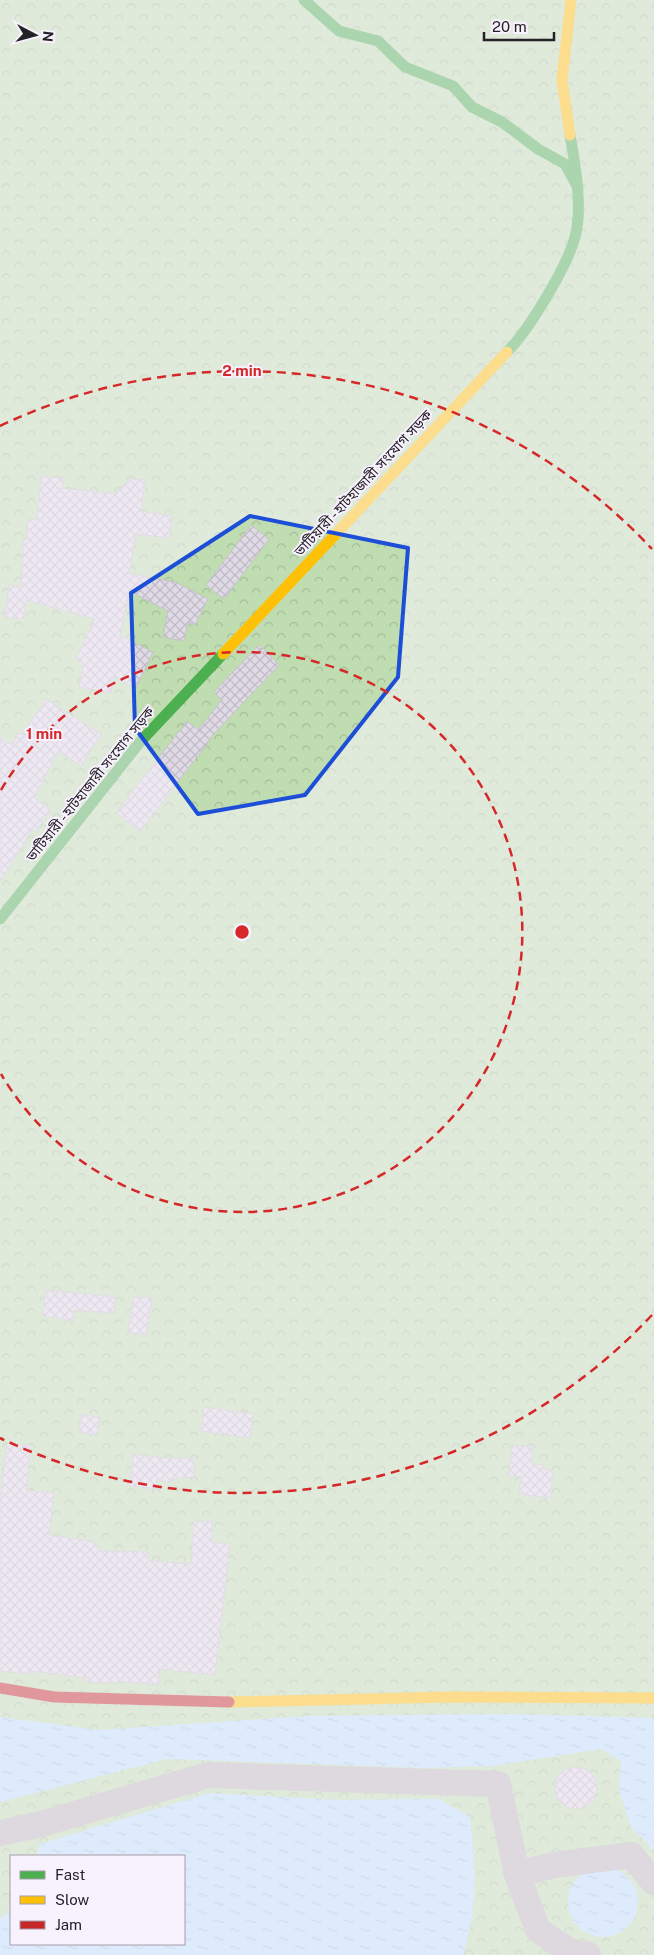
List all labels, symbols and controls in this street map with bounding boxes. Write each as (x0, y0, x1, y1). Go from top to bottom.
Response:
north arrow (10, 10, 60, 60)
scale bar (484, 10, 554, 42)
text: 20 m (492, 18, 527, 35)
text: N (39, 30, 56, 43)
text: 2 min (222, 362, 262, 379)
street label: ভাটিয়ারী - হাটহাজারী সংযোগ সড়ক (290, 406, 435, 560)
street label: ভাটিয়ারী - হাটহাজারী সংযোগ সড়ক (22, 703, 158, 865)
text: 1 min (26, 725, 62, 742)
centre of rings (233, 923, 251, 941)
legend (10, 1855, 185, 1945)
text: Fast (55, 1866, 85, 1883)
text: Slow (55, 1891, 90, 1908)
text: Jam (55, 1916, 82, 1933)

